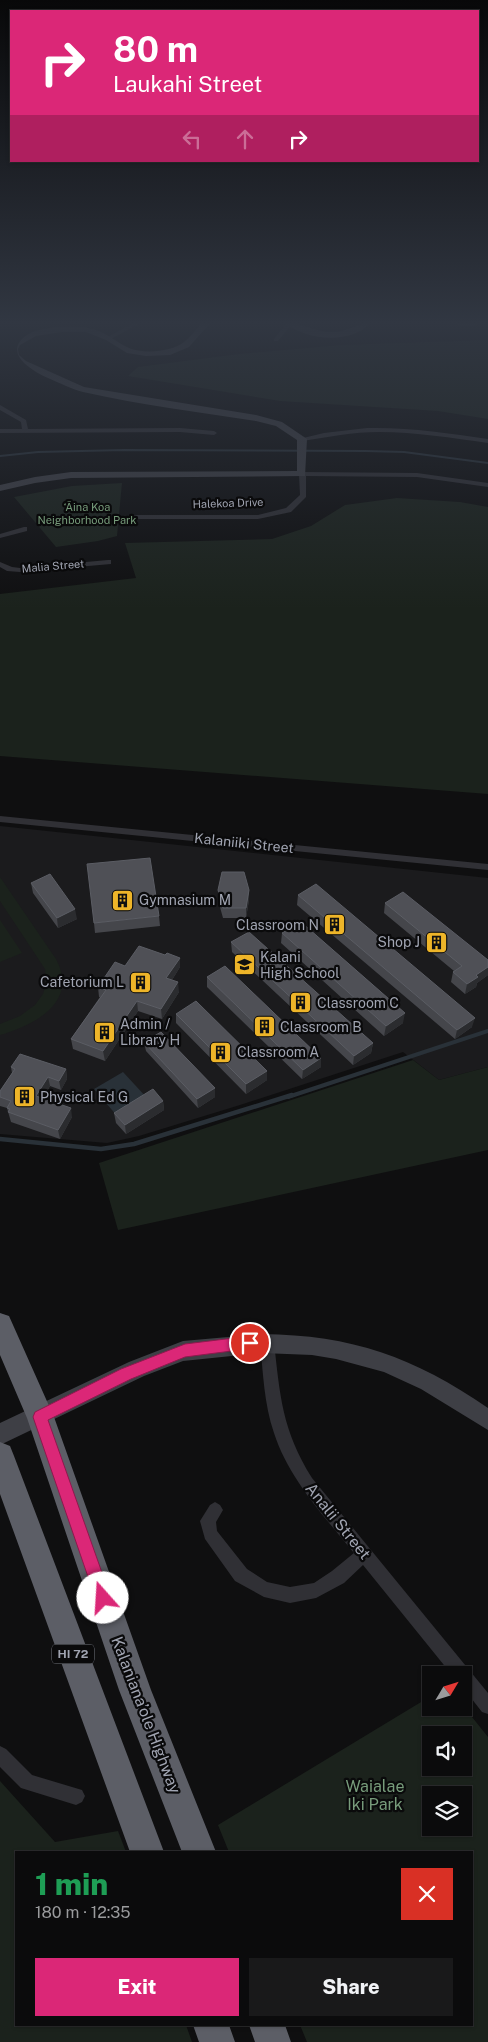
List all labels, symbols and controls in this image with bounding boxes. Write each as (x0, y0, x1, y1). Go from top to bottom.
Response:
text: 80 m (113, 29, 198, 70)
icon: right (30, 30, 95, 95)
text: Laukahi Street (113, 71, 262, 97)
icon: left (178, 125, 206, 153)
icon: ahead (231, 125, 259, 153)
icon: right (284, 125, 312, 153)
street label: Halekoa Drive (192, 496, 264, 510)
park label: ‘Āina Koa Neighborhood Park (38, 501, 136, 526)
street label: Malia Street (21, 557, 85, 575)
street label: Kalaniiki Street (193, 830, 295, 856)
building icon: Gymnasium M (111, 888, 135, 912)
place label: Gymnasium M (139, 892, 231, 908)
building icon: Classroom N (323, 913, 347, 937)
place label: Classroom N (236, 917, 319, 933)
building icon: Shop J (424, 930, 448, 954)
place label: Shop J (378, 934, 420, 950)
place label: Kalani High School (260, 949, 339, 981)
school or university icon: Kalani High School (232, 953, 256, 977)
building icon: Cafetorium L (128, 970, 152, 994)
place label: Cafetorium L (40, 974, 124, 990)
building icon: Classroom C (289, 991, 313, 1015)
place label: Classroom C (317, 995, 399, 1011)
building icon: Classroom B (252, 1015, 276, 1039)
place label: Admin / Library H (120, 1016, 180, 1048)
place label: Classroom B (280, 1019, 362, 1035)
building icon: Admin / Library H (92, 1020, 116, 1044)
building icon: Classroom A (209, 1040, 233, 1064)
place label: Classroom A (237, 1044, 319, 1060)
building icon: Physical Ed G (12, 1085, 36, 1109)
place label: Physical Ed G (40, 1089, 128, 1105)
pin (229, 1322, 271, 1364)
icon: arrive (236, 1329, 264, 1357)
street label: Analii Street (301, 1479, 375, 1563)
position arrow (76, 1571, 128, 1623)
street label: Kalaniana’ole Highway (107, 1634, 185, 1797)
road number: HI 72 (52, 1645, 94, 1664)
north arrow (422, 1666, 472, 1716)
map controls (422, 1666, 472, 1836)
button: sound (422, 1726, 472, 1776)
park label: Waialae Iki Park (346, 1777, 404, 1814)
button: layers (422, 1786, 472, 1836)
text: 1 min (35, 1866, 108, 1902)
button: close (401, 1868, 453, 1920)
text: 180 m · 12:35 (35, 1903, 131, 1922)
button: Exit (35, 1958, 239, 2016)
button: Share (249, 1958, 453, 2016)

